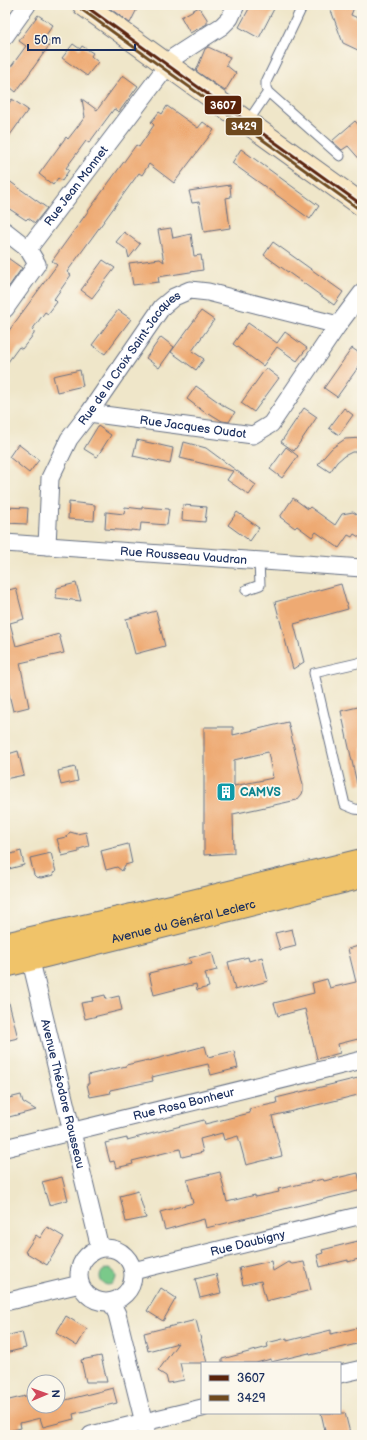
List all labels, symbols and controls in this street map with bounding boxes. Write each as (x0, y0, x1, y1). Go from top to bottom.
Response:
scale bar (28, 26, 135, 52)
text: 50 m (34, 33, 61, 48)
line badge: 3607 (204, 95, 242, 115)
text: 3607 (210, 99, 236, 112)
line badge: 3429 (225, 117, 263, 136)
text: 3429 (231, 120, 257, 133)
street label: Rue Jean Monnet (41, 143, 111, 229)
street label: Rue de la Croix Saint-Jacques (75, 287, 183, 428)
street label: Rue Jacques Oudot (139, 412, 248, 442)
street label: Rue Rousseau Vaudran (119, 544, 248, 567)
building icon: CAMVS (215, 781, 237, 803)
place label: CAMVS (240, 785, 281, 800)
street label: Avenue du Général Leclerc (110, 896, 257, 947)
street label: Avenue Théodore Rousseau (38, 1018, 88, 1170)
street label: Rue Rosa Bonheur (132, 1084, 236, 1124)
street label: Rue Daubigny (209, 1226, 287, 1259)
legend (201, 1362, 341, 1414)
text: 3607 (237, 1371, 265, 1386)
north arrow (26, 1374, 66, 1414)
text: N (49, 1389, 62, 1398)
text: 3429 (237, 1391, 266, 1406)

